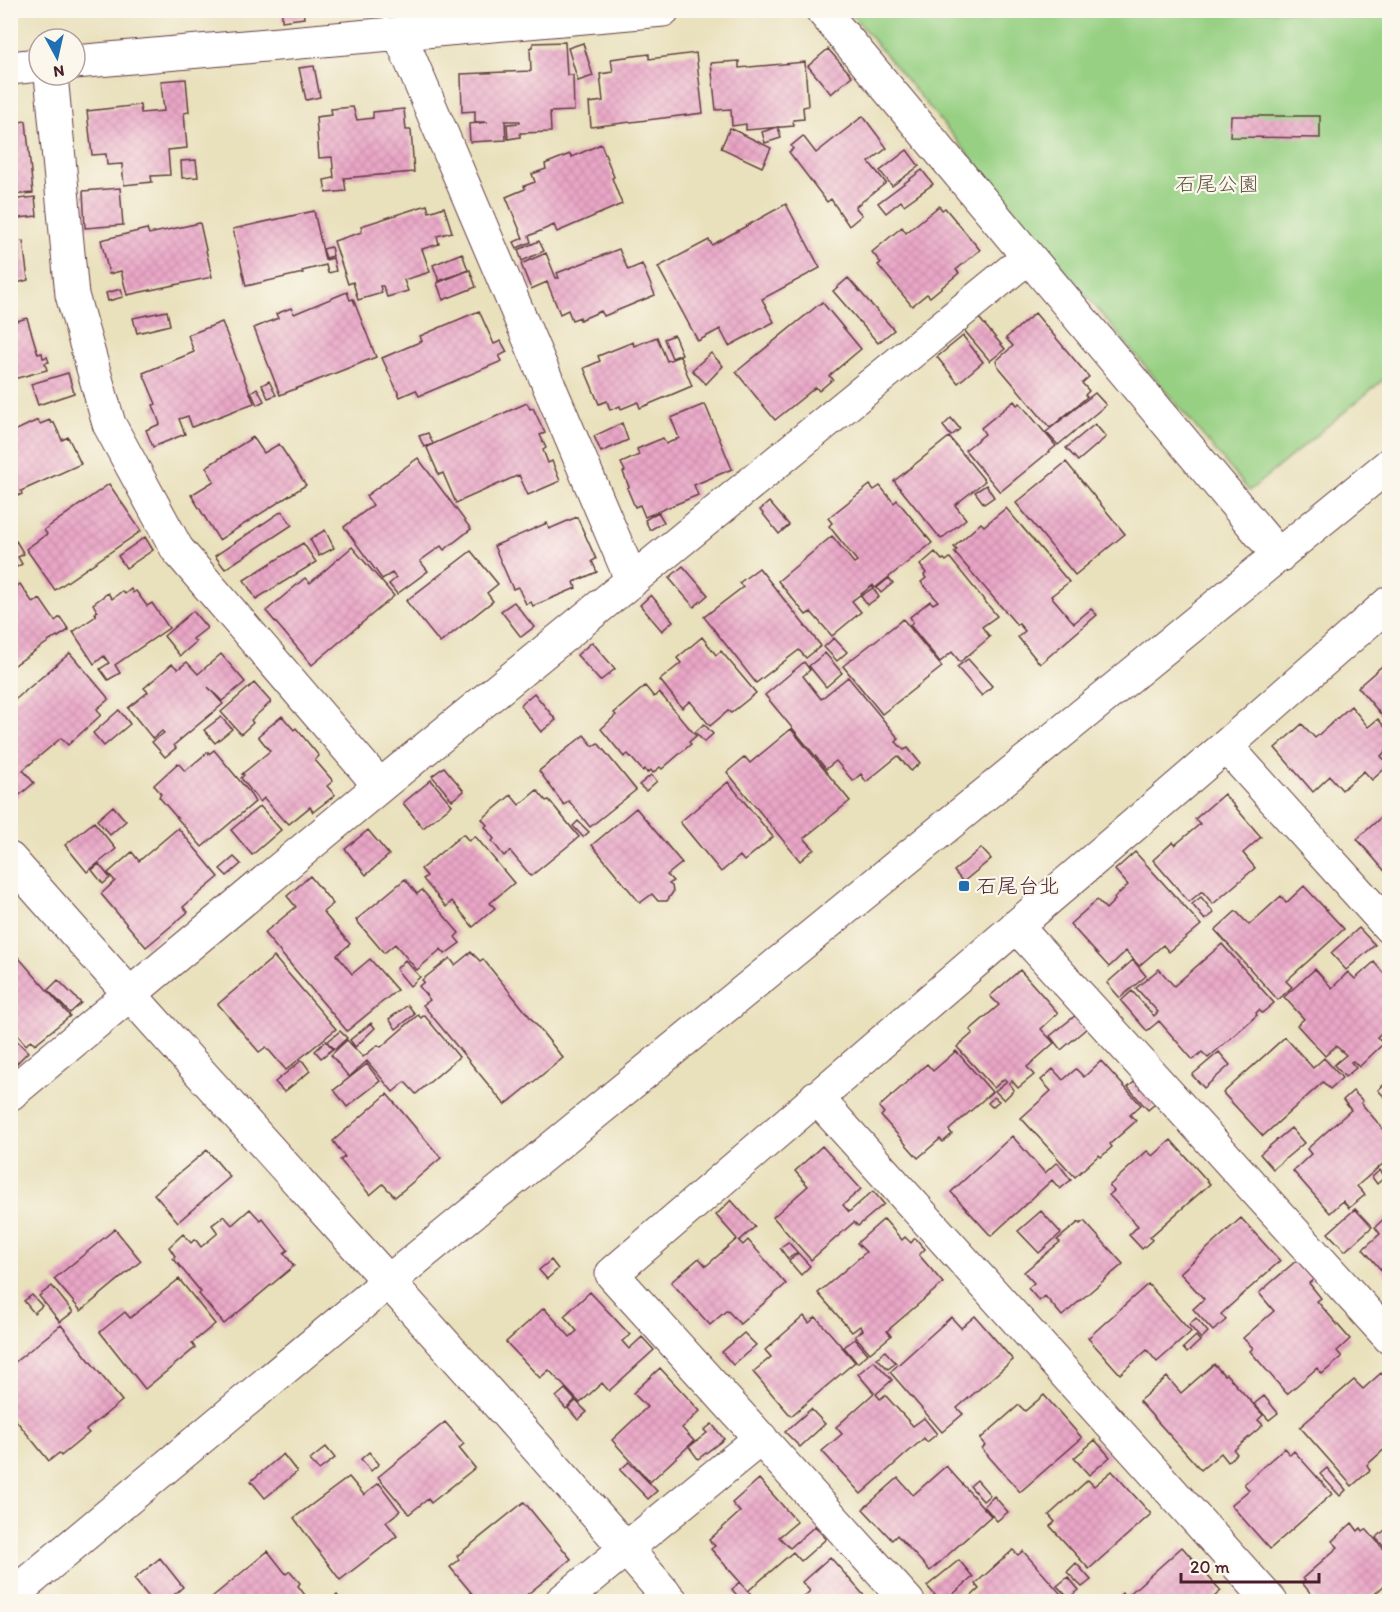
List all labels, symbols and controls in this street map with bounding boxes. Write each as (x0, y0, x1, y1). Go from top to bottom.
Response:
north arrow (27, 27, 87, 87)
text: N (52, 61, 66, 82)
park label: 石尾公園 (1175, 171, 1259, 196)
place label: 石尾台北 (976, 873, 1060, 898)
marker: 石尾台北 (957, 879, 971, 893)
scale bar (1181, 1546, 1319, 1584)
text: 20 m (1190, 1556, 1230, 1578)

